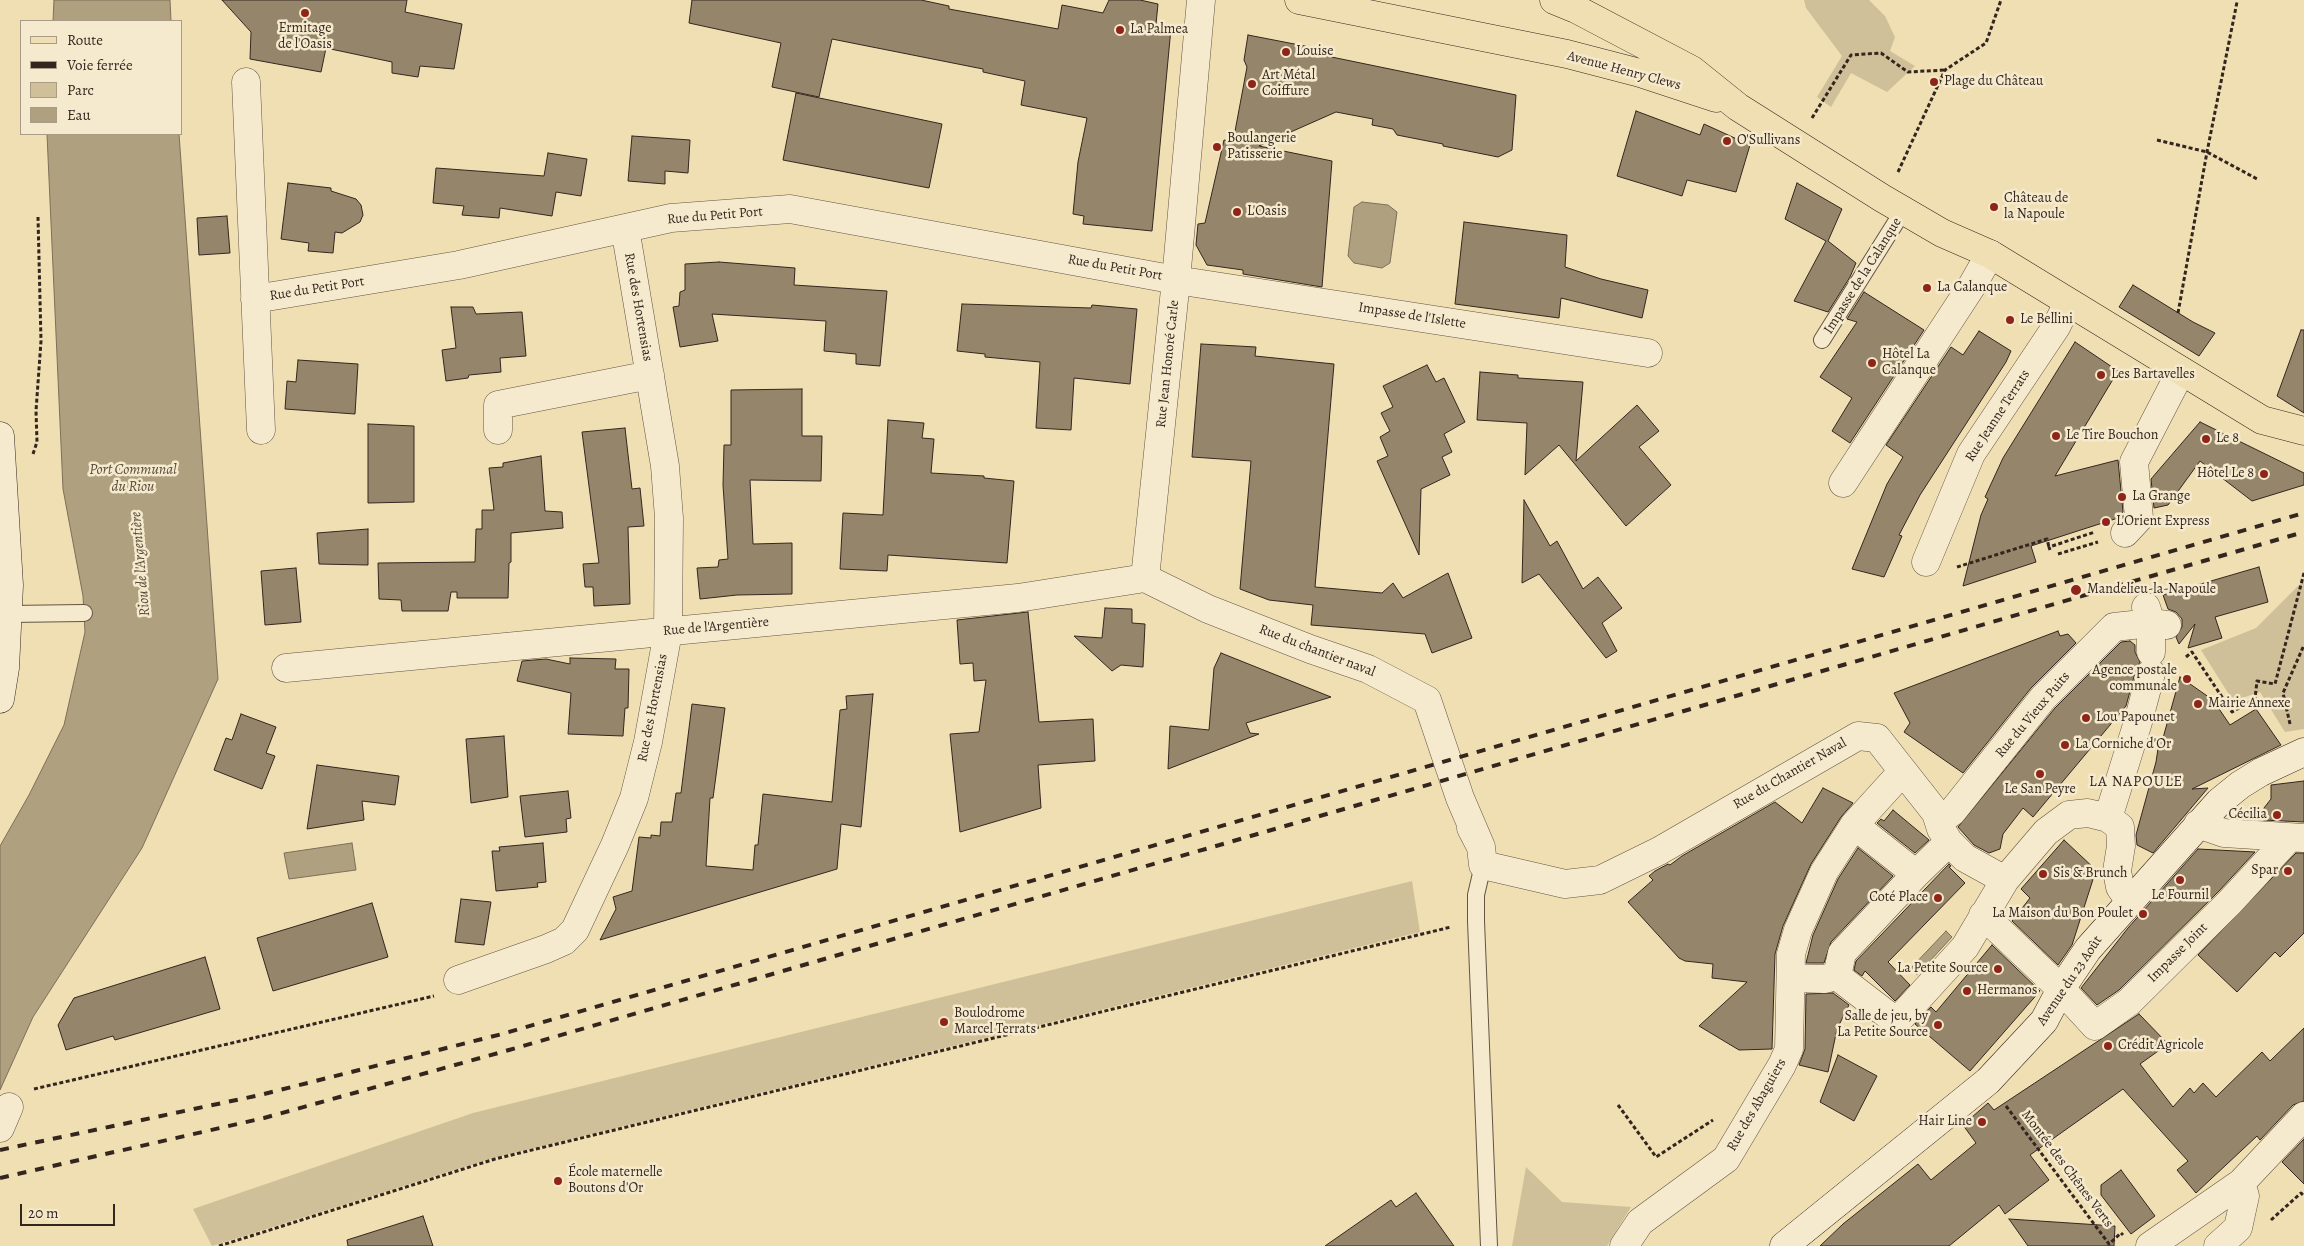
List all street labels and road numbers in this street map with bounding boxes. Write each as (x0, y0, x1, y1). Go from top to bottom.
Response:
street label: Avenue Henry Clews (1565, 48, 1683, 94)
street label: Rue du Petit Port (666, 203, 764, 229)
street label: Impasse de la Calanque (1820, 215, 1906, 337)
street label: Rue des Hortensias (620, 251, 656, 363)
street label: Rue du Petit Port (1066, 251, 1164, 285)
street label: Rue du Petit Port (268, 273, 366, 305)
street label: Rue Jean Honoré Carle (1153, 299, 1183, 429)
street label: Impasse de l'Islette (1357, 299, 1467, 333)
street label: Rue Jeanne Terrats (1962, 367, 2034, 465)
street label: Rue de l'Argentière (662, 614, 770, 640)
street label: Rue du chantier naval (1257, 621, 1377, 681)
street label: Rue des Hortensias (634, 652, 672, 764)
street label: Rue du Vieux Puits (1992, 669, 2074, 761)
street label: Rue du Chantier Naval (1730, 735, 1850, 813)
street label: Impasse Joint (2144, 919, 2212, 987)
street label: Avenue du 23 Août (2034, 933, 2106, 1029)
street label: Rue des Abaguiers (1724, 1056, 1790, 1154)
street label: Montée des Chênes Verts (2017, 1107, 2117, 1231)

